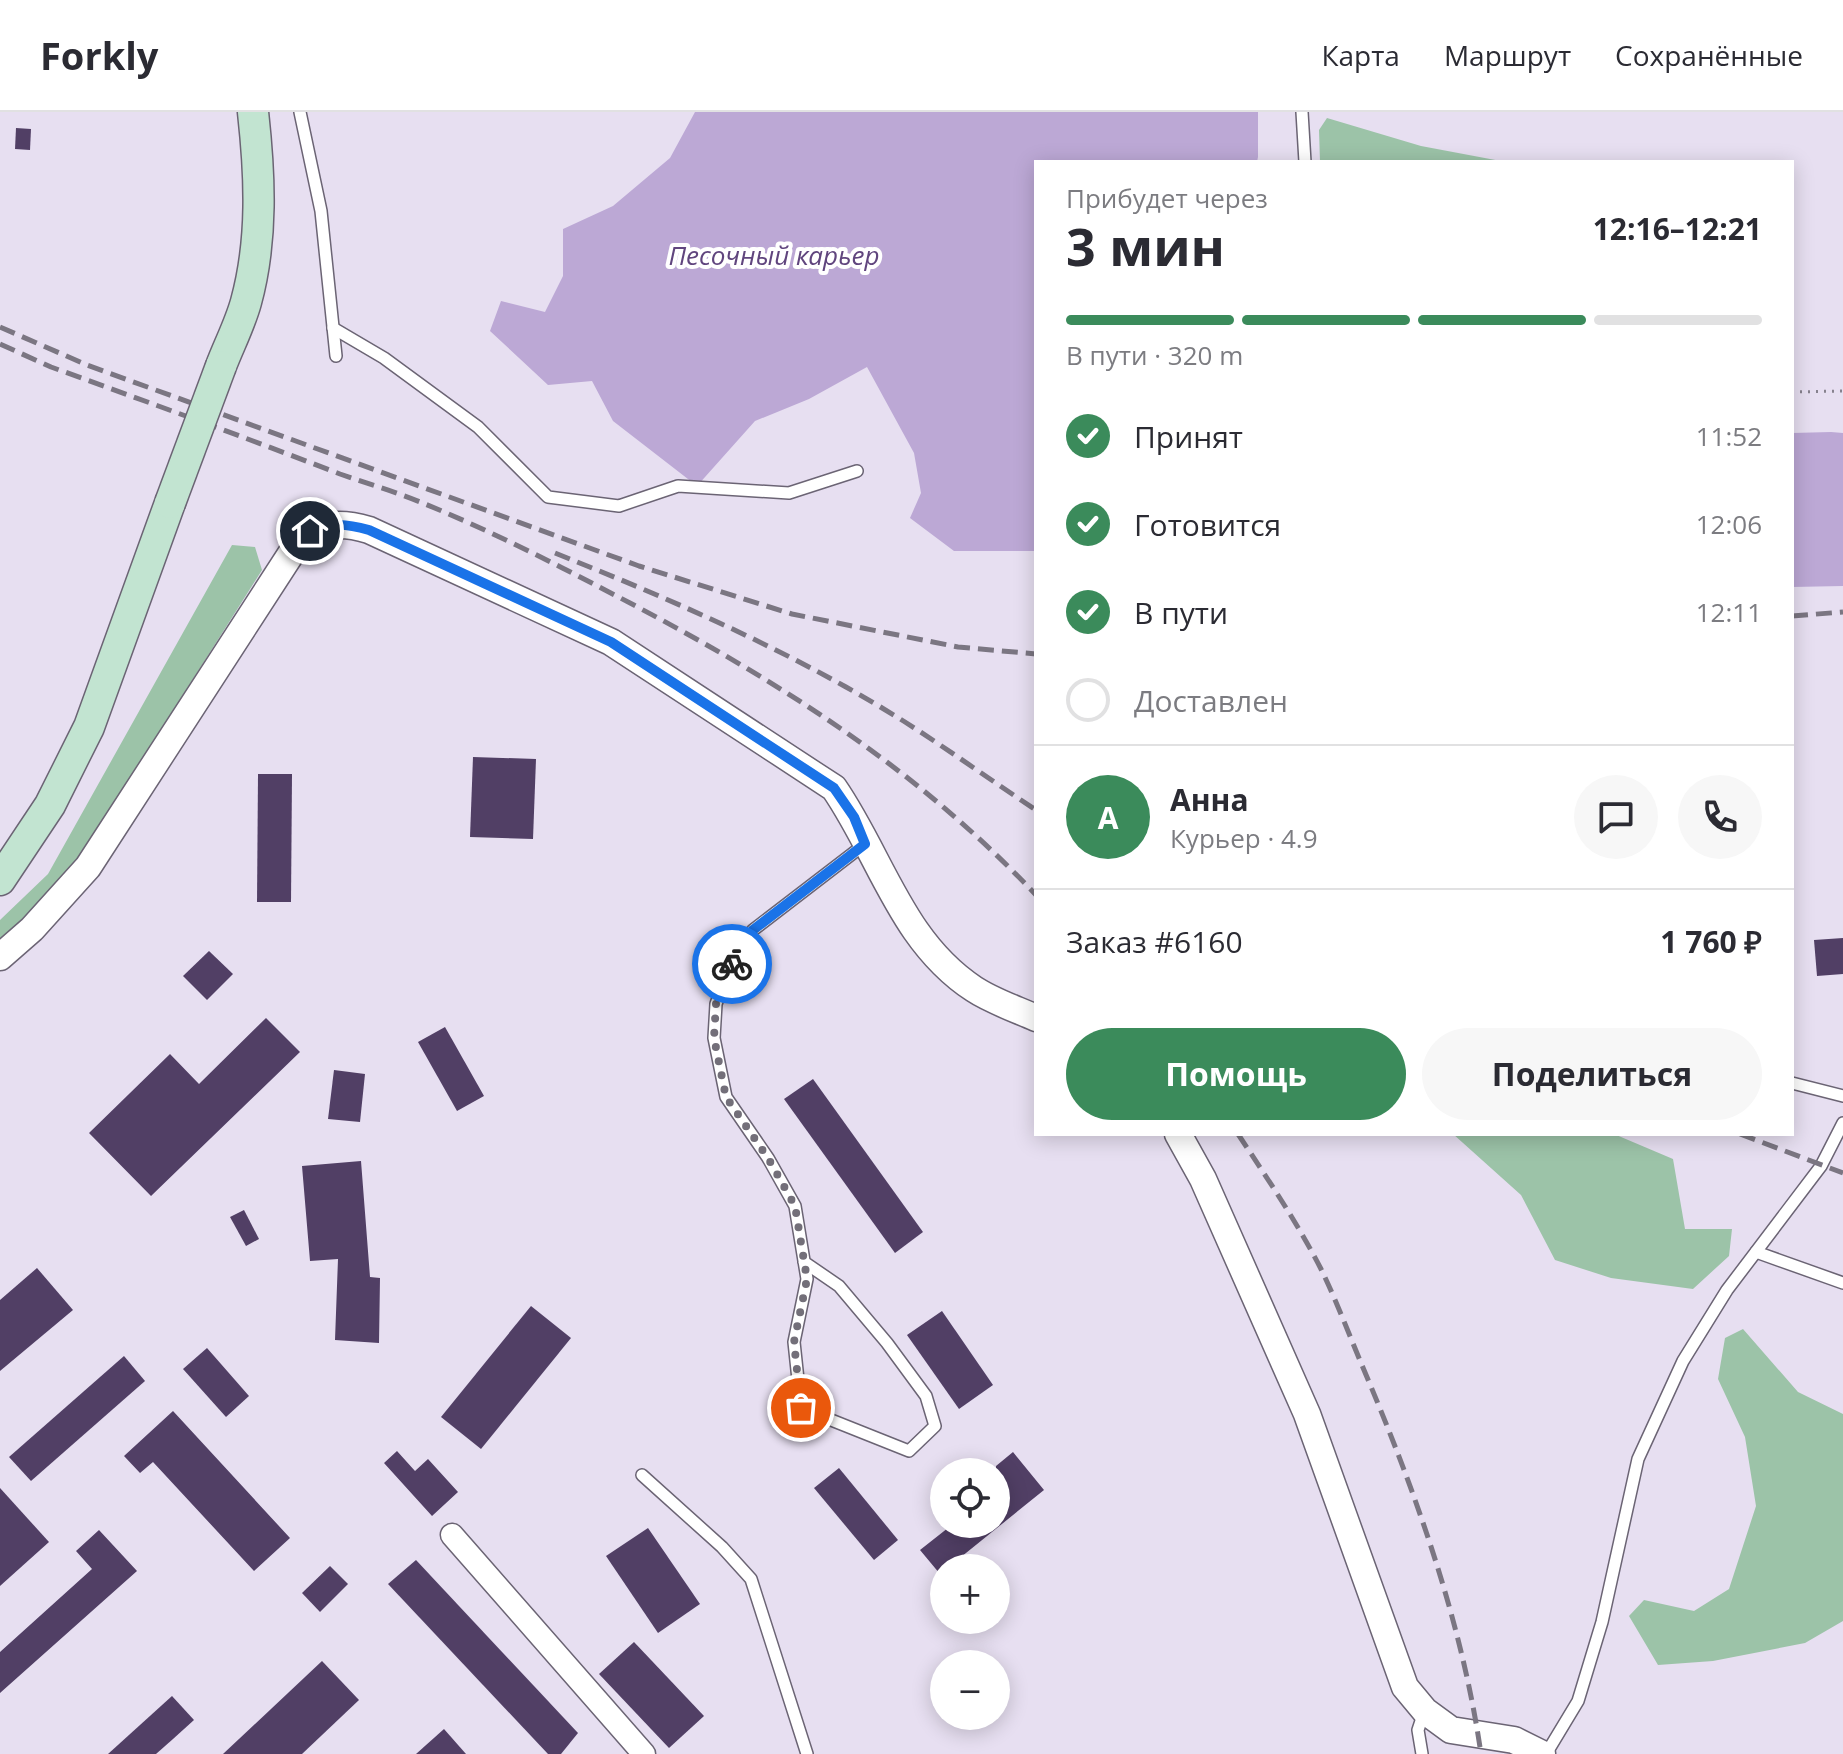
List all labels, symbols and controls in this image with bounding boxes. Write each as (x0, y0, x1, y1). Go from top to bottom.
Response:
text: Forkly (40, 29, 158, 81)
text: Карта (1321, 36, 1400, 74)
text: Маршрут (1444, 36, 1571, 74)
text: Сохранённые (1615, 36, 1803, 74)
text: Прибудет через (1066, 180, 1268, 216)
text: 12:16–12:21 (1593, 208, 1762, 249)
text: 3 мин (1066, 210, 1225, 281)
water label: Песочный карьер (668, 237, 880, 273)
text: В пути · 320 m (1066, 337, 1243, 373)
icon: check (1066, 414, 1110, 458)
text: Принят (1134, 416, 1243, 457)
text: 11:52 (1696, 418, 1762, 454)
pin (276, 497, 344, 565)
icon: check (1066, 502, 1110, 546)
text: Готовится (1134, 504, 1281, 545)
text: 12:06 (1696, 506, 1762, 542)
icon: home (288, 509, 332, 553)
icon: check (1066, 590, 1110, 634)
text: В пути (1134, 592, 1228, 633)
text: 12:11 (1696, 594, 1762, 630)
text: Доставлен (1134, 680, 1288, 721)
button: chat (1574, 775, 1658, 859)
button: phone (1678, 775, 1762, 859)
text: Анна (1170, 779, 1249, 820)
text: А (1098, 797, 1118, 838)
text: Курьер · 4.9 (1170, 820, 1318, 856)
text: Заказ #6160 (1066, 921, 1243, 962)
text: 1 760 ₽ (1660, 921, 1762, 962)
courier (692, 924, 772, 1004)
icon: bike (710, 942, 754, 986)
button: Помощь (1066, 1028, 1406, 1120)
button: Поделиться (1422, 1028, 1762, 1120)
pin (767, 1374, 835, 1442)
icon: bag (779, 1386, 823, 1430)
map controls (930, 1458, 1010, 1730)
button: locate (930, 1458, 1010, 1538)
button: + (930, 1554, 1010, 1634)
button: − (930, 1650, 1010, 1730)

